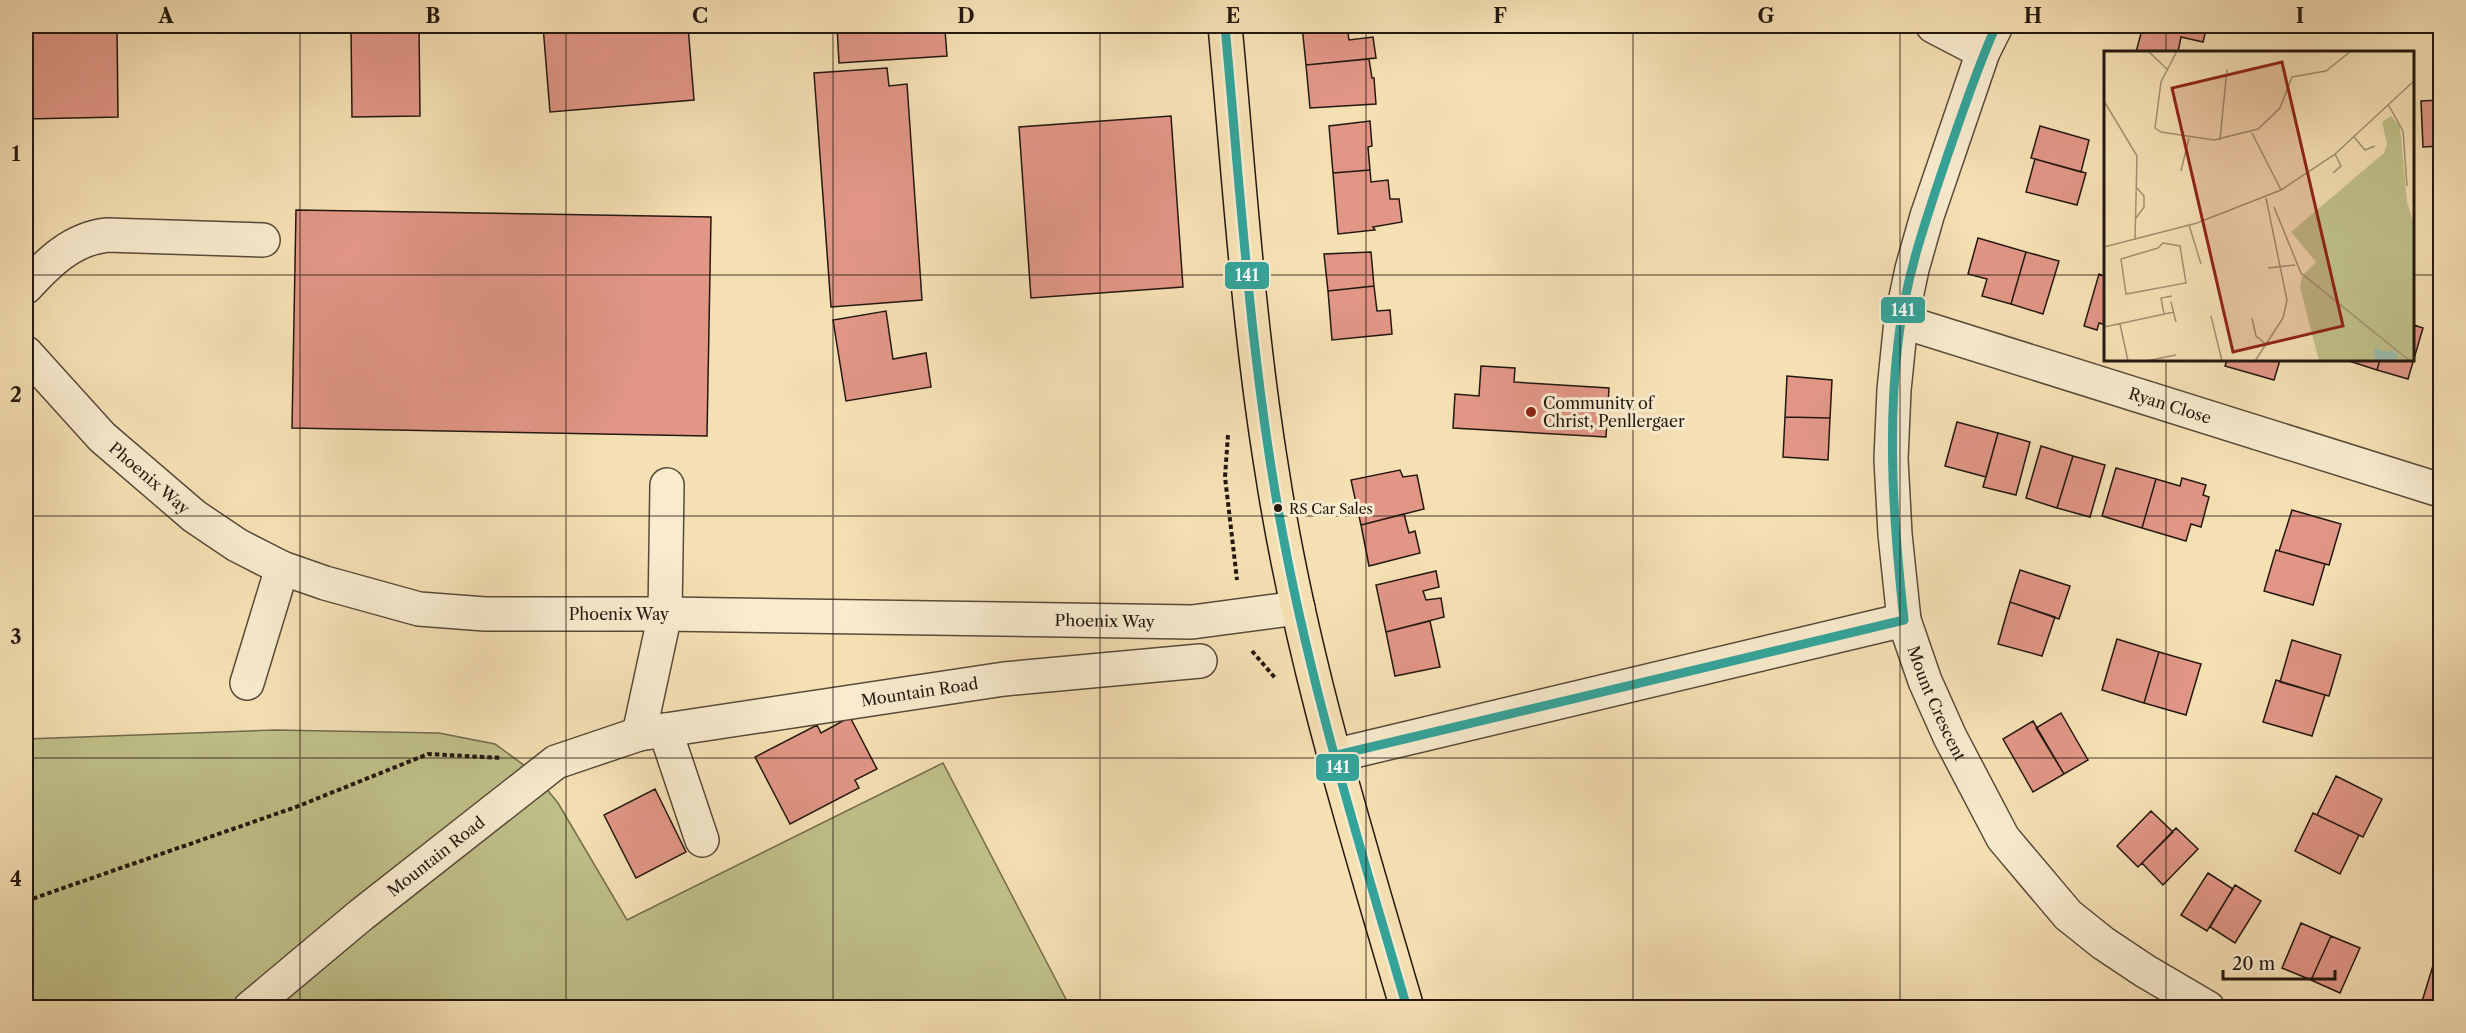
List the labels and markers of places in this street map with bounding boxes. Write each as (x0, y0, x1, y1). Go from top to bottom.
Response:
place label: Community of Christ, Penllergaer (1543, 393, 1685, 431)
marker: Community of Christ, Penllergaer (1524, 405, 1538, 419)
place label: RS Car Sales (1289, 500, 1373, 518)
marker: RS Car Sales (1272, 502, 1284, 514)

